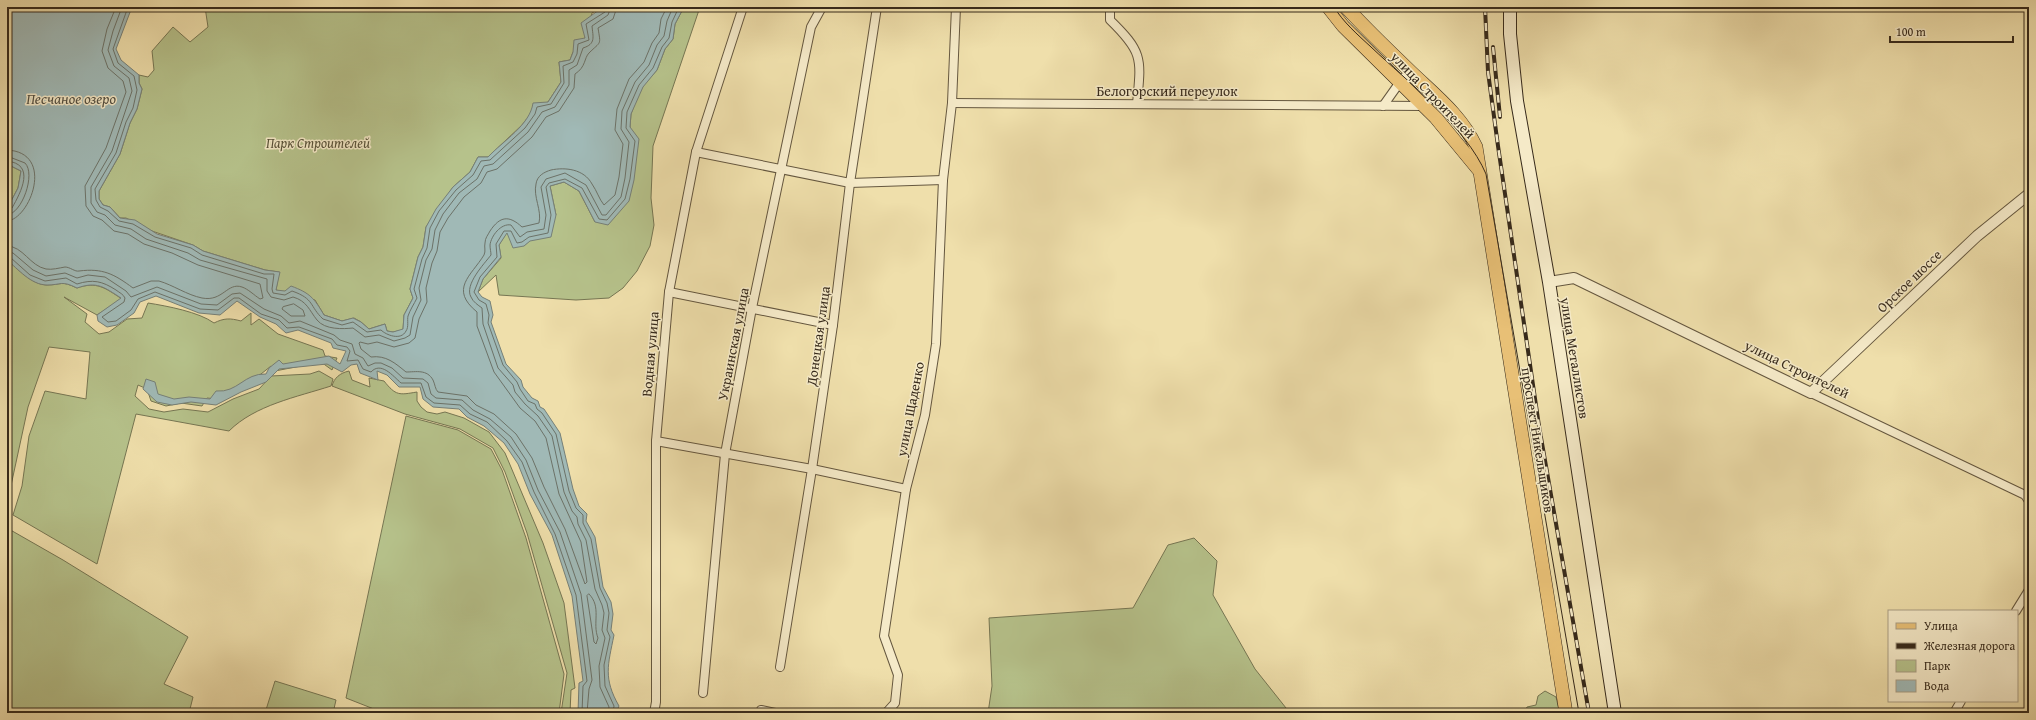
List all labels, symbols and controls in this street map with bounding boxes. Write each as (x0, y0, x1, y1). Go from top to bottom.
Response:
scale bar (1890, 18, 2013, 44)
text: 100 m (1896, 23, 1926, 40)
street label: улица Строителей (1385, 46, 1480, 143)
street label: Белогорский переулок (1096, 81, 1238, 101)
water label: Песчаное озеро (26, 88, 116, 109)
park label: Парк Строителей (266, 133, 370, 153)
street label: Орское шоссе (1872, 245, 1946, 317)
street label: Донецкая улица (801, 284, 835, 388)
street label: Украинская улица (712, 285, 754, 402)
street label: улица Металлистов (1555, 295, 1594, 420)
street label: Водная улица (636, 310, 664, 397)
street label: улица Строителей (1740, 335, 1853, 403)
street label: улица Щаденко (891, 360, 929, 459)
street label: проспект Никельщиков (1517, 366, 1559, 514)
legend (1888, 610, 2018, 702)
text: Улица (1924, 617, 1958, 634)
text: Железная дорога (1923, 637, 2015, 654)
text: Парк (1924, 657, 1951, 674)
text: Вода (1924, 677, 1949, 694)

